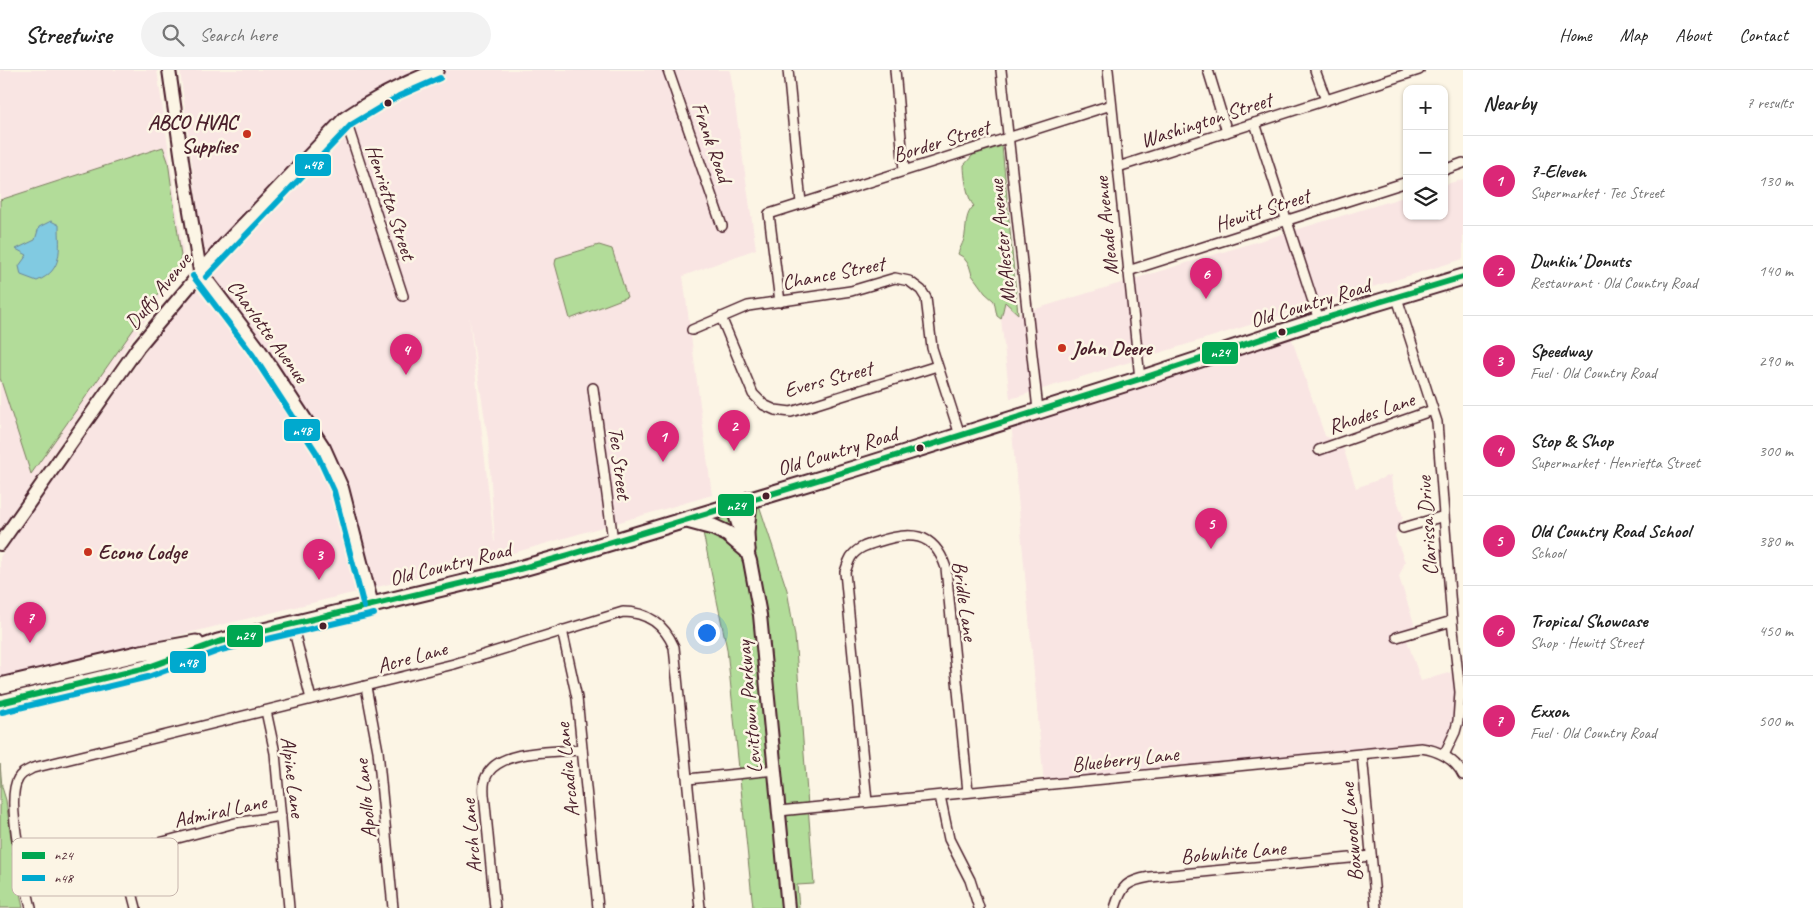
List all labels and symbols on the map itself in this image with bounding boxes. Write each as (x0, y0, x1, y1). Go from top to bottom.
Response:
street label: Washington Street (1137, 86, 1278, 153)
unlabelled marker (383, 98, 393, 108)
street label: Frank Road (686, 99, 739, 189)
place label: ABCO HVAC Supplies (148, 109, 241, 159)
street label: Border Street (890, 113, 995, 168)
marker: ABCO HVAC Supplies (241, 128, 253, 140)
street label: Henrietta Street (360, 141, 423, 265)
line badge: n48 (294, 153, 332, 177)
text: n48 (303, 156, 324, 173)
street label: Meade Avenue (1088, 174, 1124, 277)
street label: McAlester Avenue (982, 177, 1021, 306)
street label: Hewitt Street (1211, 182, 1316, 238)
street label: Duffy Avenue (119, 246, 198, 335)
street label: Chance Street (780, 250, 889, 296)
pin: 6 (1190, 258, 1222, 299)
street label: Old Country Road (1247, 271, 1377, 334)
street label: Charlotte Avenue (222, 274, 315, 389)
unlabelled marker (1277, 327, 1287, 337)
pin: 4 (390, 334, 422, 375)
place label: John Deere (1070, 335, 1154, 361)
line badge: n24 (1201, 341, 1239, 365)
marker: John Deere (1056, 342, 1068, 354)
text: n24 (1210, 344, 1231, 361)
street label: Evers Street (781, 354, 878, 403)
street label: Rhodes Lane (1324, 385, 1420, 440)
pin: 2 (718, 410, 750, 451)
line badge: n48 (283, 418, 321, 442)
street label: Old Country Road (774, 419, 904, 482)
pin: 1 (647, 421, 679, 462)
text: n48 (292, 422, 313, 439)
street label: Tec Street (603, 425, 638, 503)
unlabelled marker (915, 443, 925, 453)
street label: Clarissa Drive (1410, 474, 1443, 577)
unlabelled marker (761, 491, 771, 501)
line badge: n24 (717, 493, 755, 517)
text: n24 (726, 497, 747, 514)
pin: 5 (1195, 508, 1227, 549)
street label: Old Country Road (387, 535, 517, 592)
place label: Econo Lodge (98, 539, 188, 565)
pin: 3 (303, 539, 335, 580)
marker: Econo Lodge (82, 546, 94, 558)
street label: Bridle Lane (947, 560, 984, 645)
pin: 7 (14, 602, 46, 643)
your location (694, 620, 720, 646)
unlabelled marker (318, 621, 328, 631)
line badge: n24 (226, 624, 264, 648)
text: n24 (235, 627, 256, 644)
street label: Acre Lane (374, 635, 451, 679)
street label: Levittown Parkway (730, 638, 768, 774)
line badge: n48 (169, 650, 207, 674)
text: n48 (178, 654, 199, 671)
street label: Arcadia Lane (549, 720, 585, 818)
street label: Alpine Lane (275, 735, 311, 821)
street label: Blueberry Lane (1070, 740, 1181, 778)
street label: Apollo Lane (348, 756, 382, 840)
street label: Boxwood Lane (1334, 780, 1368, 882)
street label: Admiral Lane (171, 788, 271, 833)
street label: Arch Lane (455, 797, 487, 874)
street label: Bobwhite Lane (1180, 834, 1288, 870)
legend (12, 838, 178, 896)
text: n24 (54, 847, 75, 864)
text: n48 (54, 870, 75, 887)

